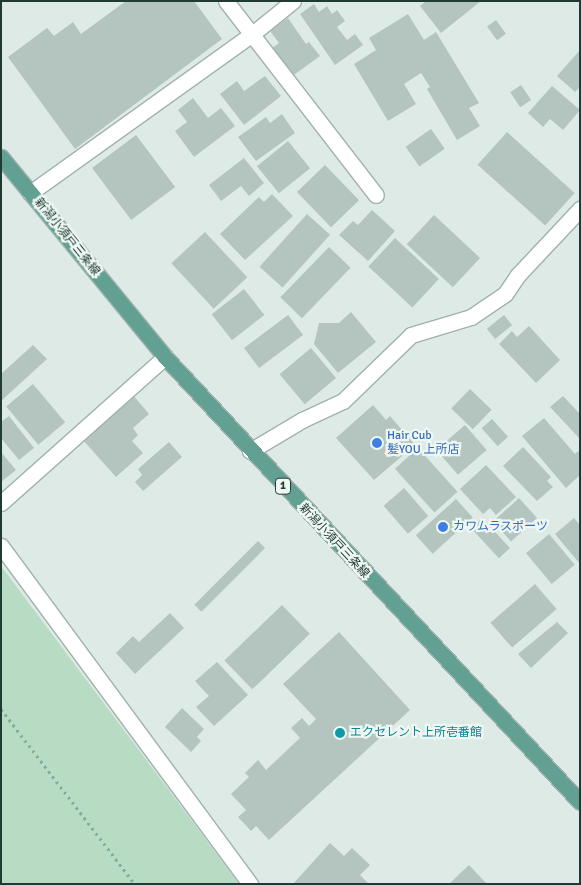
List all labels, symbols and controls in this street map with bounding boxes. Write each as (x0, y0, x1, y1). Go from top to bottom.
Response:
street label: 新潟小須戸三条線 (31, 195, 103, 279)
place label: Hair Cub 髪YOU 上所店 (387, 429, 459, 457)
marker: Hair Cub 髪YOU 上所店 (371, 437, 383, 449)
road number: 1 (274, 478, 292, 494)
street label: 新潟小須戸三条線 (296, 501, 372, 581)
place label: カワムラスポーツ (453, 520, 549, 534)
marker: カワムラスポーツ (437, 521, 449, 533)
place label: エクセレント上所壱番館 (350, 726, 482, 740)
marker: エクセレント上所壱番館 (334, 727, 346, 739)

